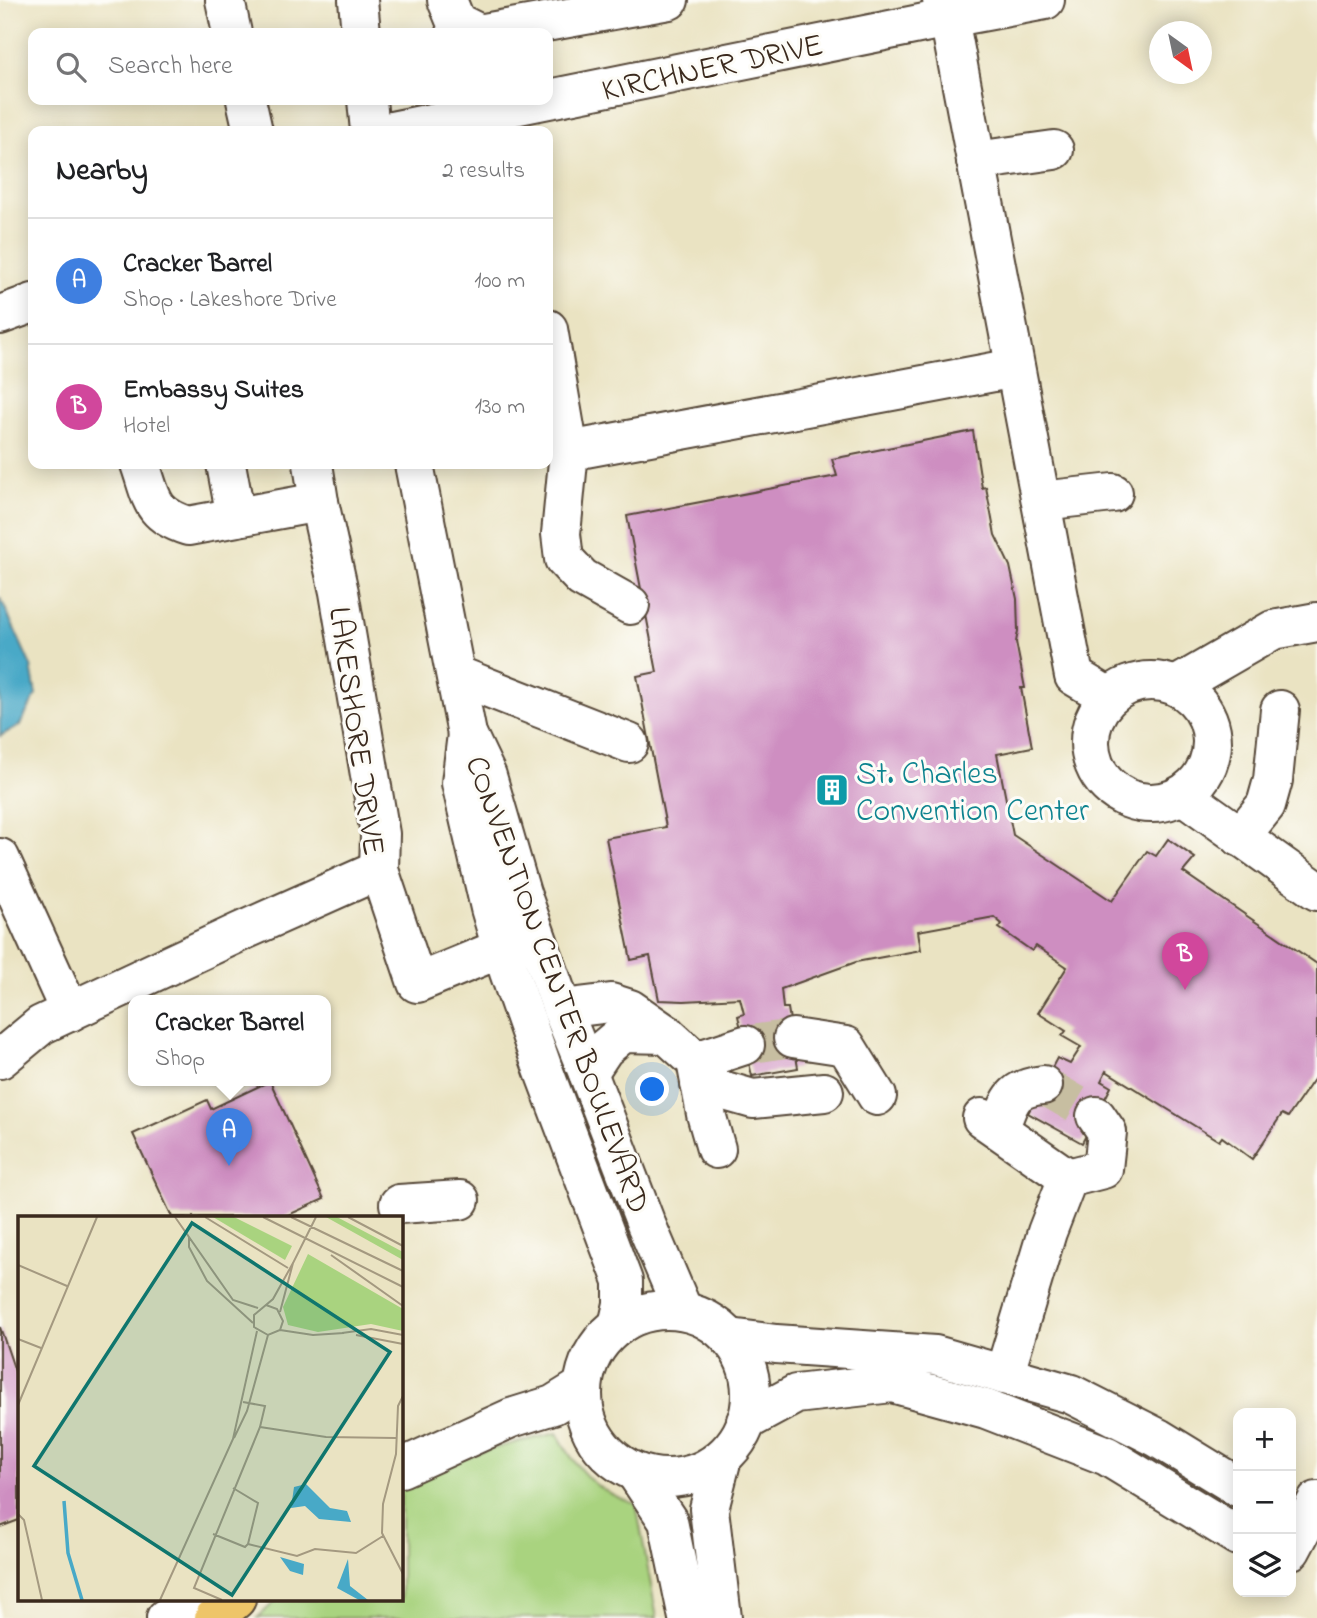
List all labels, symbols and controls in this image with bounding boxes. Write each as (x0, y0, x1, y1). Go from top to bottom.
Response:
north arrow (1149, 21, 1212, 84)
street label: KIRCHNER DRIVE (598, 23, 828, 116)
search box (28, 28, 553, 105)
icon: search (52, 48, 90, 86)
text: Search here (108, 48, 233, 86)
text: Nearby (56, 150, 148, 194)
text: 2 results (442, 155, 525, 188)
text: Cracker Barrel (123, 246, 272, 284)
text: A (72, 265, 86, 298)
text: 100 m (474, 265, 525, 298)
text: Shop · Lakeshore Drive (123, 284, 337, 317)
text: Embassy Suites (123, 372, 304, 410)
text: B (71, 391, 87, 424)
text: 130 m (475, 391, 525, 424)
text: Hotel (123, 410, 170, 443)
street label: LAKESHORE DRIVE (314, 604, 395, 859)
street label: CONVENTION CENTER BOULEVARD (451, 750, 661, 1220)
place label: St. Charles Convention Center (856, 752, 1089, 836)
building icon: St. Charles Convention Center (813, 771, 851, 809)
pin: B (1162, 932, 1208, 990)
popup (128, 995, 331, 1086)
text: Cracker Barrel (155, 1005, 304, 1043)
text: Shop (155, 1043, 205, 1076)
your location (635, 1072, 669, 1106)
pin: A (206, 1108, 252, 1166)
inset map (18, 1216, 402, 1600)
map controls (1233, 1408, 1296, 1597)
button: + (1233, 1408, 1296, 1471)
button: − (1233, 1471, 1296, 1534)
button: layers (1233, 1534, 1296, 1597)

